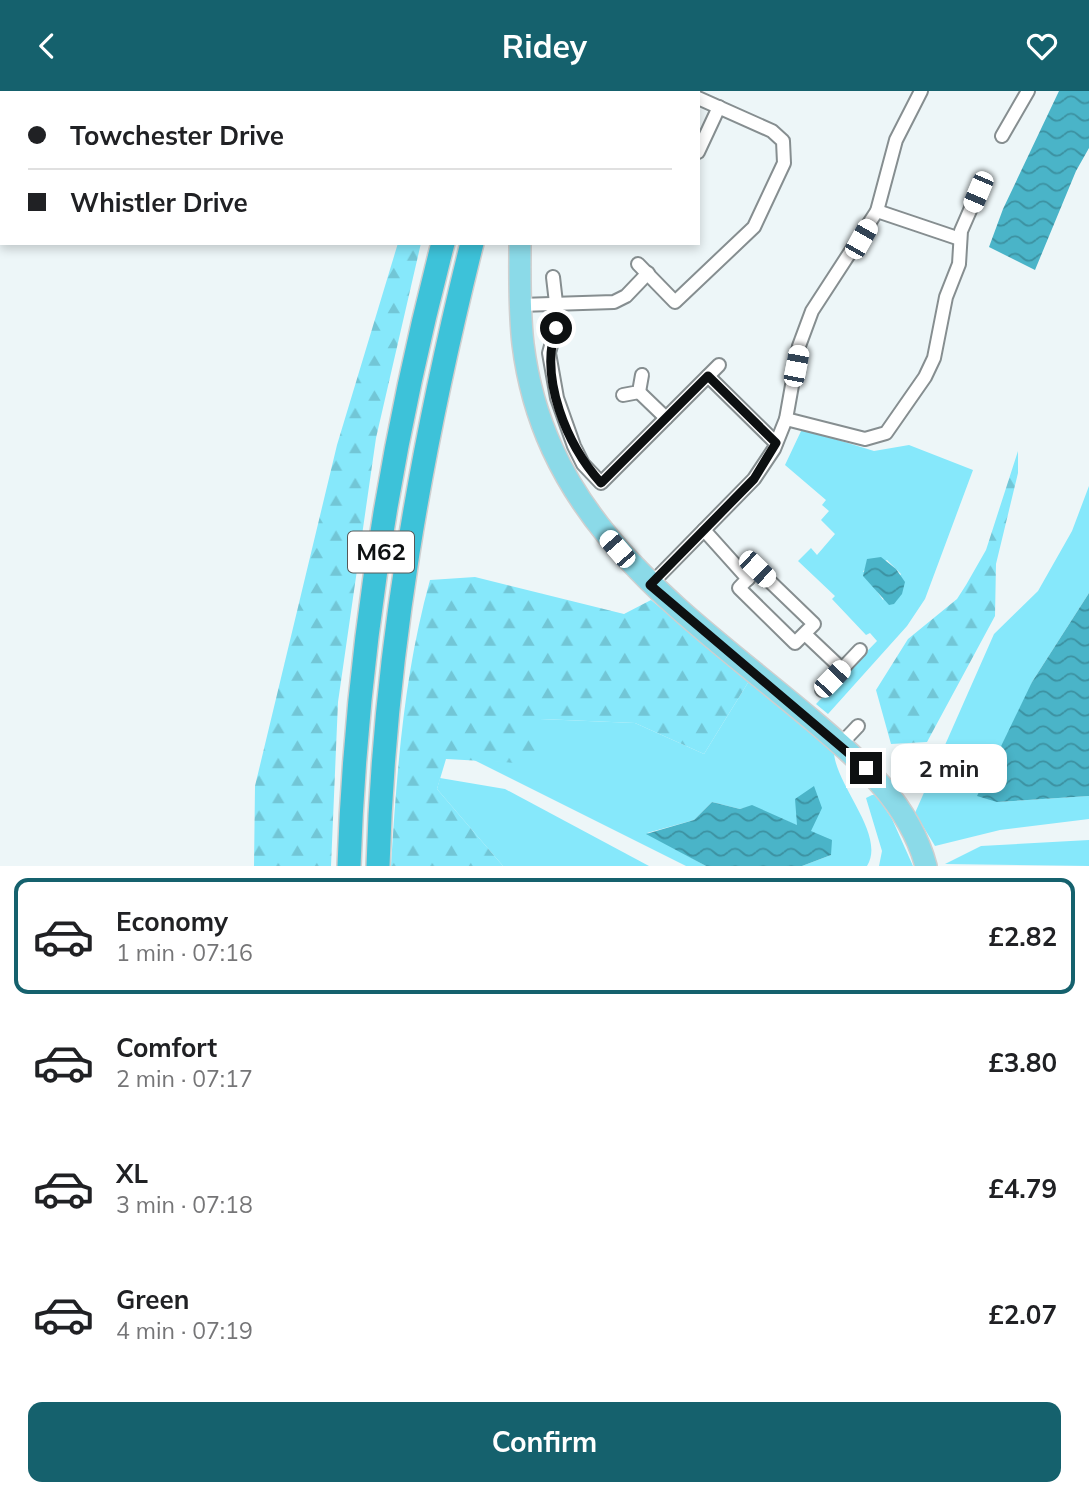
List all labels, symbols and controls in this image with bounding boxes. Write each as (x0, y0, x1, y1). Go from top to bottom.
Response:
text: Ridey (502, 26, 587, 66)
icon: back (28, 27, 66, 65)
icon: heart (1023, 27, 1061, 65)
text: Towchester Drive (70, 119, 284, 152)
car (961, 169, 996, 215)
text: Whistler Drive (70, 186, 248, 219)
car (842, 216, 881, 262)
route start (540, 312, 572, 344)
car (782, 343, 811, 389)
car (596, 526, 639, 572)
road number: M62 (348, 531, 414, 573)
car (735, 547, 780, 591)
car (810, 657, 855, 701)
callout: 2 min (890, 743, 1006, 793)
route end (850, 752, 882, 784)
text: 2 min (919, 754, 979, 783)
icon: car (32, 905, 95, 968)
text: Economy (116, 905, 228, 938)
text: £2.82 (988, 920, 1057, 953)
text: 1 min · 07:16 (116, 938, 253, 967)
icon: car (32, 1031, 95, 1094)
text: Comfort (116, 1031, 217, 1064)
text: £3.80 (988, 1046, 1057, 1079)
text: 2 min · 07:17 (116, 1064, 253, 1093)
icon: car (32, 1157, 95, 1220)
text: XL (116, 1157, 148, 1190)
text: £4.79 (988, 1172, 1057, 1205)
text: 3 min · 07:18 (116, 1190, 253, 1219)
icon: car (32, 1283, 95, 1346)
text: Green (116, 1283, 189, 1316)
text: £2.07 (988, 1298, 1057, 1331)
text: 4 min · 07:19 (116, 1316, 253, 1345)
button: Confirm (28, 1402, 1061, 1482)

